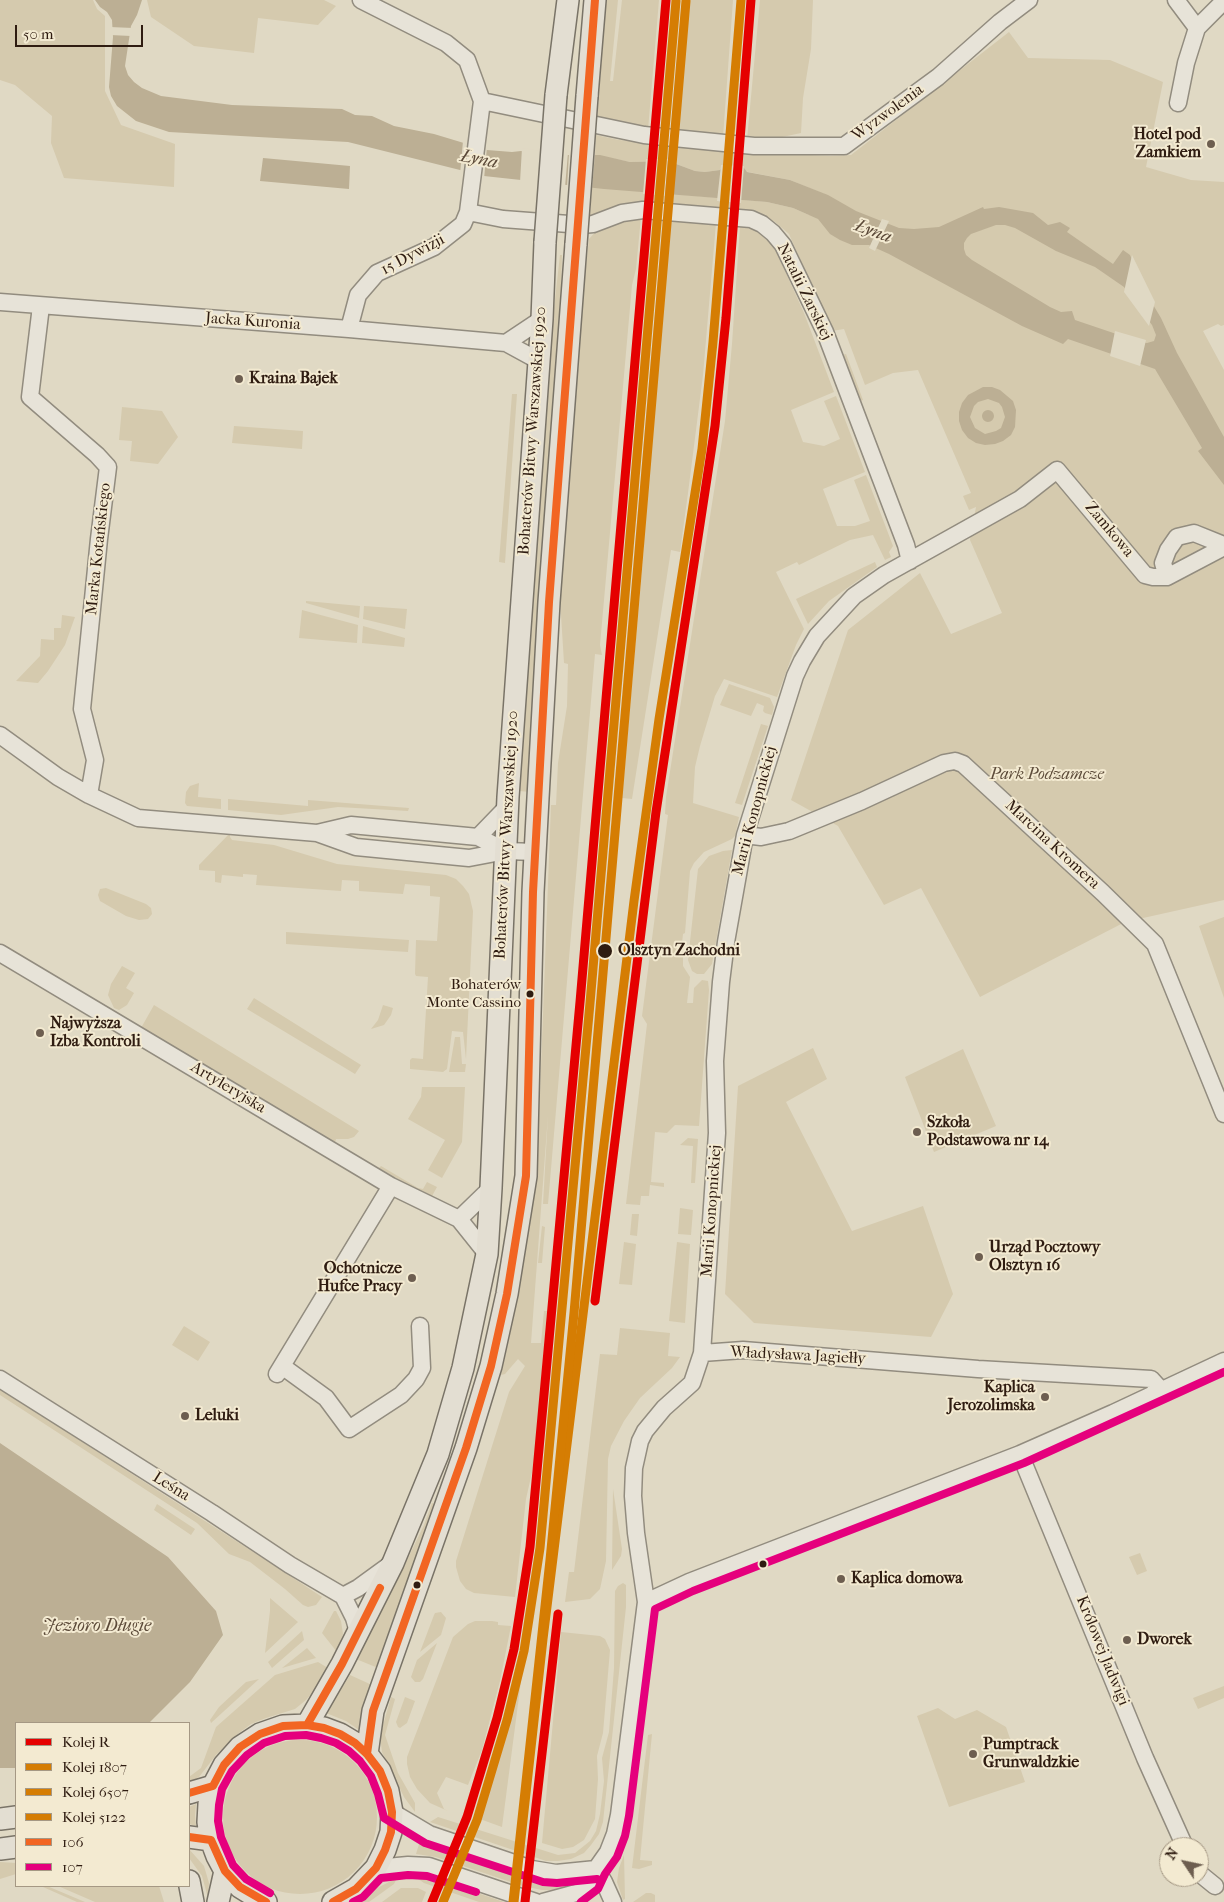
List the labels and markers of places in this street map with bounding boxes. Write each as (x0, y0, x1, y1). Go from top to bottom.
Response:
place label: Hotel pod Zamkiem (1134, 125, 1201, 163)
marker: Hotel pod Zamkiem (1205, 138, 1217, 150)
place label: Kraina Bajek (249, 369, 338, 389)
marker: Kraina Bajek (233, 373, 245, 385)
place label: Olsztyn Zachodni (618, 941, 740, 961)
marker: Olsztyn Zachodni (596, 942, 614, 960)
place label: Bohaterów Monte Cassino (427, 976, 521, 1011)
marker: Bohaterów Monte Cassino (525, 989, 535, 999)
place label: Najwyższa Izba Kontroli (50, 1014, 141, 1052)
marker: Najwyższa Izba Kontroli (34, 1027, 46, 1039)
place label: Szkoła Podstawowa nr 14 (927, 1113, 1048, 1151)
marker: Szkoła Podstawowa nr 14 (911, 1126, 923, 1138)
place label: Urząd Pocztowy Olsztyn 16 (989, 1238, 1100, 1276)
marker: Urząd Pocztowy Olsztyn 16 (973, 1251, 985, 1263)
place label: Ochotnicze Hufce Pracy (318, 1259, 402, 1297)
marker: Ochotnicze Hufce Pracy (406, 1272, 418, 1284)
place label: Kaplica Jerozolimska (948, 1378, 1035, 1416)
marker: Kaplica Jerozolimska (1039, 1391, 1051, 1403)
place label: Leluki (195, 1406, 239, 1426)
marker: Leluki (179, 1410, 191, 1422)
unlabelled marker (758, 1559, 768, 1569)
place label: Kaplica domowa (851, 1569, 963, 1589)
marker: Kaplica domowa (835, 1573, 847, 1585)
unlabelled marker (412, 1580, 422, 1590)
place label: Dworek (1137, 1630, 1192, 1650)
marker: Dworek (1121, 1634, 1133, 1646)
place label: Pumptrack Grunwaldzkie (983, 1735, 1079, 1773)
marker: Pumptrack Grunwaldzkie (967, 1748, 979, 1760)

